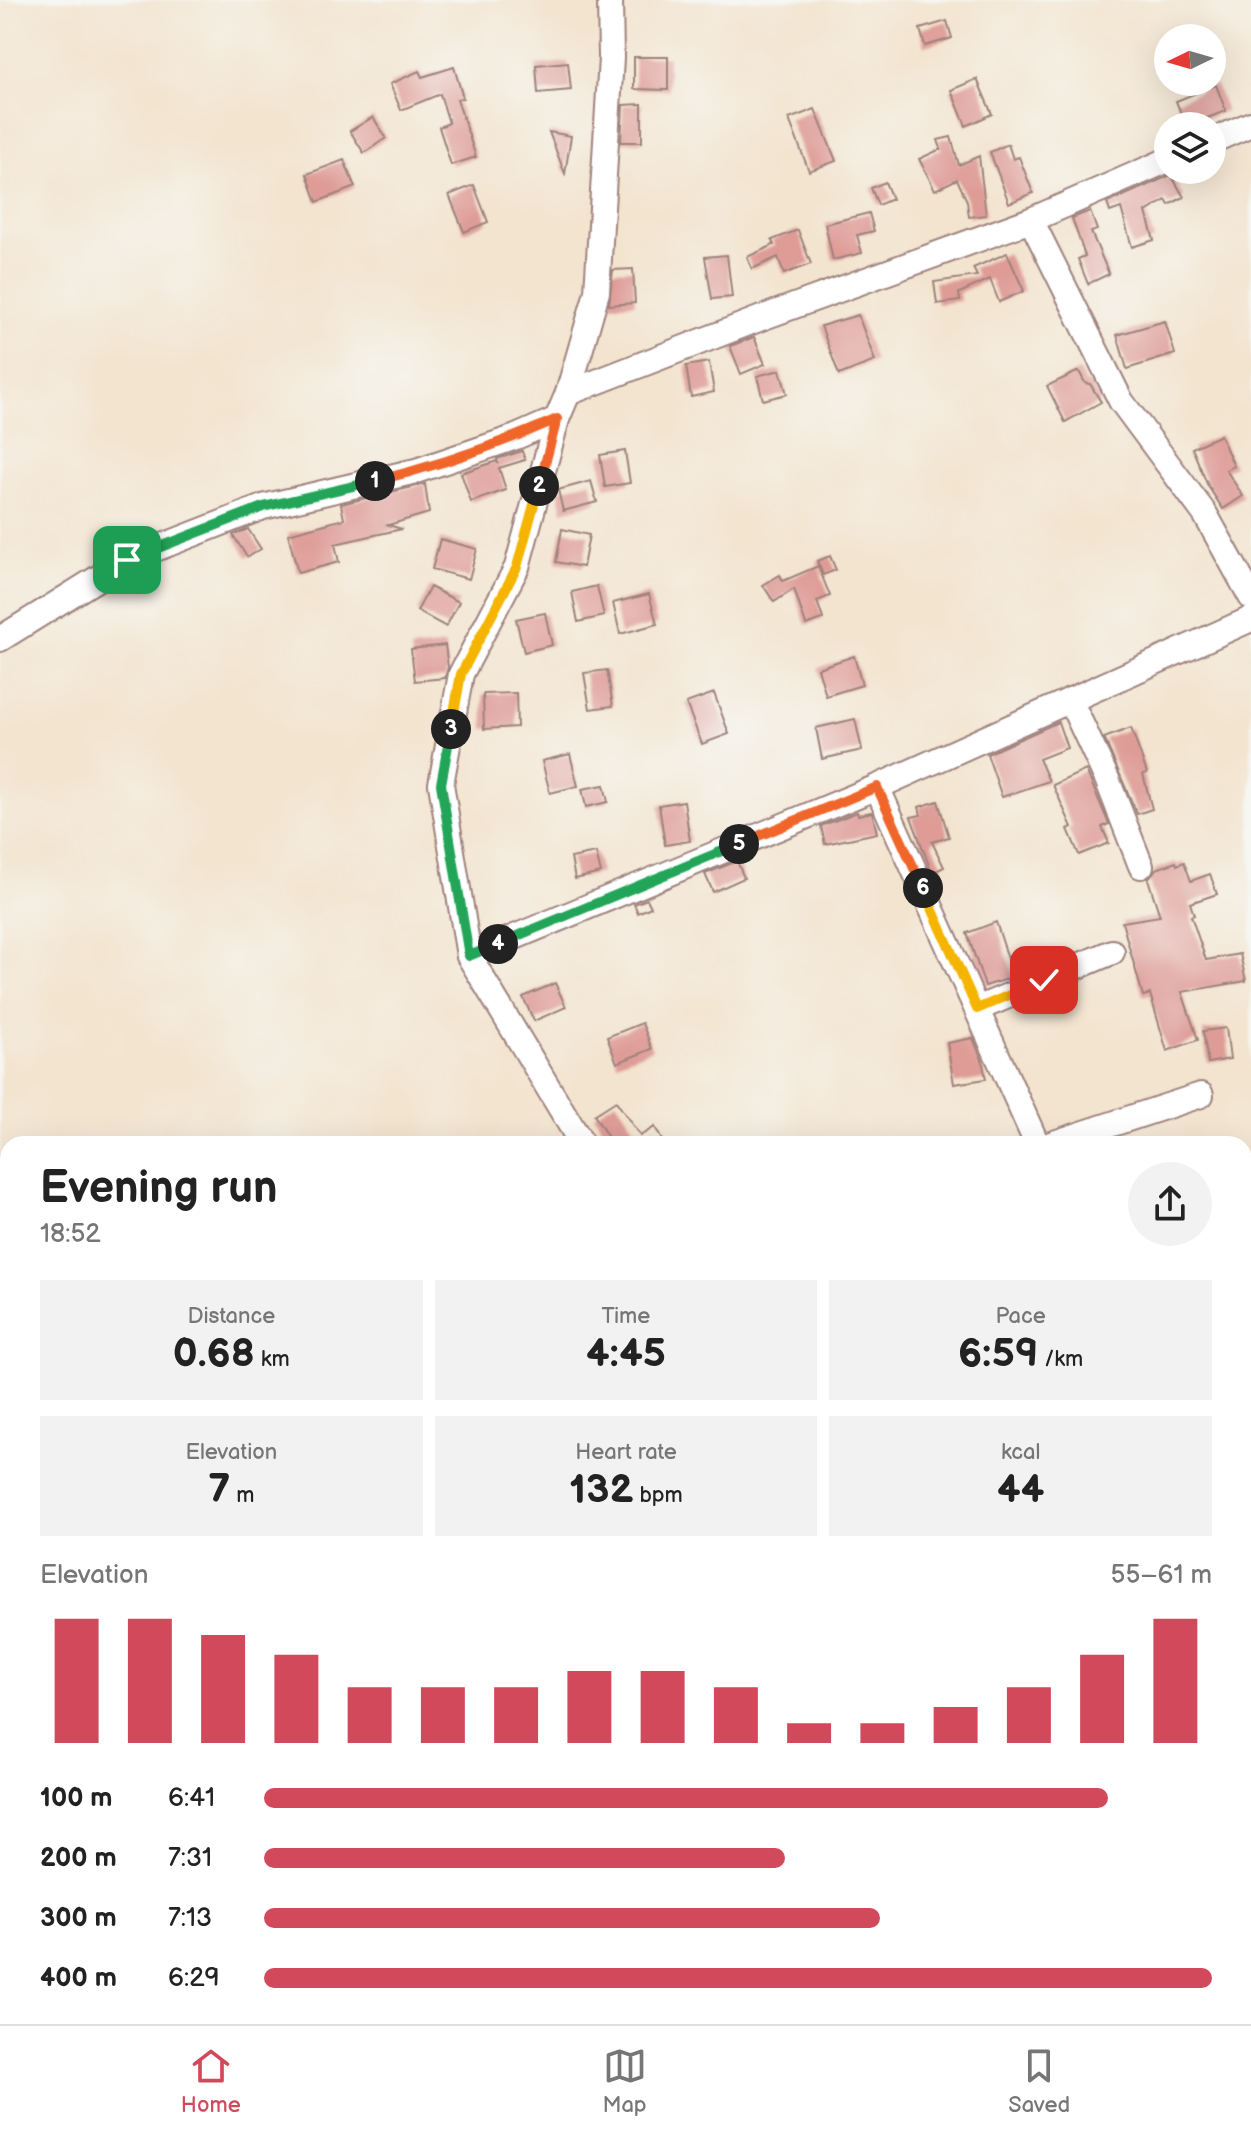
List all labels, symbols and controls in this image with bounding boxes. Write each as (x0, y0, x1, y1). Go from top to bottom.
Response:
north arrow (1154, 24, 1226, 96)
map controls (1154, 24, 1226, 184)
button: layers (1154, 112, 1226, 184)
pin: 1 (355, 461, 395, 501)
pin: 2 (519, 466, 559, 506)
text: 1 (370, 467, 380, 494)
text: 2 (532, 472, 546, 499)
pin (93, 526, 161, 594)
icon: arrive (105, 538, 149, 582)
pin: 3 (431, 709, 471, 749)
text: 3 (445, 715, 457, 742)
pin: 5 (719, 824, 759, 864)
text: 5 (733, 830, 745, 857)
pin: 6 (903, 868, 943, 908)
text: 6 (916, 874, 930, 901)
pin: 4 (478, 924, 518, 964)
text: 4 (492, 930, 504, 957)
pin (1010, 946, 1078, 1014)
icon: check (1022, 958, 1066, 1002)
text: Evening run (40, 1162, 277, 1215)
button: share (1128, 1162, 1212, 1246)
text: 18:52 (40, 1219, 101, 1250)
text: Distance (187, 1303, 275, 1330)
text: Time (602, 1303, 650, 1330)
text: Pace (996, 1303, 1046, 1330)
text: 0.68 (173, 1330, 255, 1378)
text: 4:45 (586, 1330, 666, 1378)
text: 6:59 (958, 1330, 1038, 1378)
text: km (255, 1346, 290, 1373)
text: /km (1038, 1346, 1083, 1373)
text: Elevation (185, 1439, 277, 1466)
text: Heart rate (575, 1439, 677, 1466)
text: kcal (1001, 1439, 1040, 1466)
text: 7 (208, 1466, 230, 1514)
text: 132 (569, 1466, 633, 1514)
text: 44 (997, 1466, 1044, 1514)
text: m (230, 1482, 254, 1509)
text: bpm (633, 1482, 683, 1509)
text: Elevation (40, 1560, 148, 1591)
text: 55–61 m (1111, 1560, 1212, 1591)
text: 100 m (40, 1783, 113, 1814)
text: 6:41 (168, 1783, 215, 1814)
text: 200 m (40, 1843, 117, 1874)
text: 7:31 (168, 1843, 212, 1874)
text: 300 m (40, 1903, 117, 1934)
text: 7:13 (168, 1903, 212, 1934)
text: 400 m (40, 1963, 117, 1994)
text: 6:29 (168, 1963, 220, 1994)
tab: Home (181, 2044, 241, 2119)
tab: Map (602, 2044, 647, 2119)
tab: Saved (1008, 2044, 1070, 2119)

